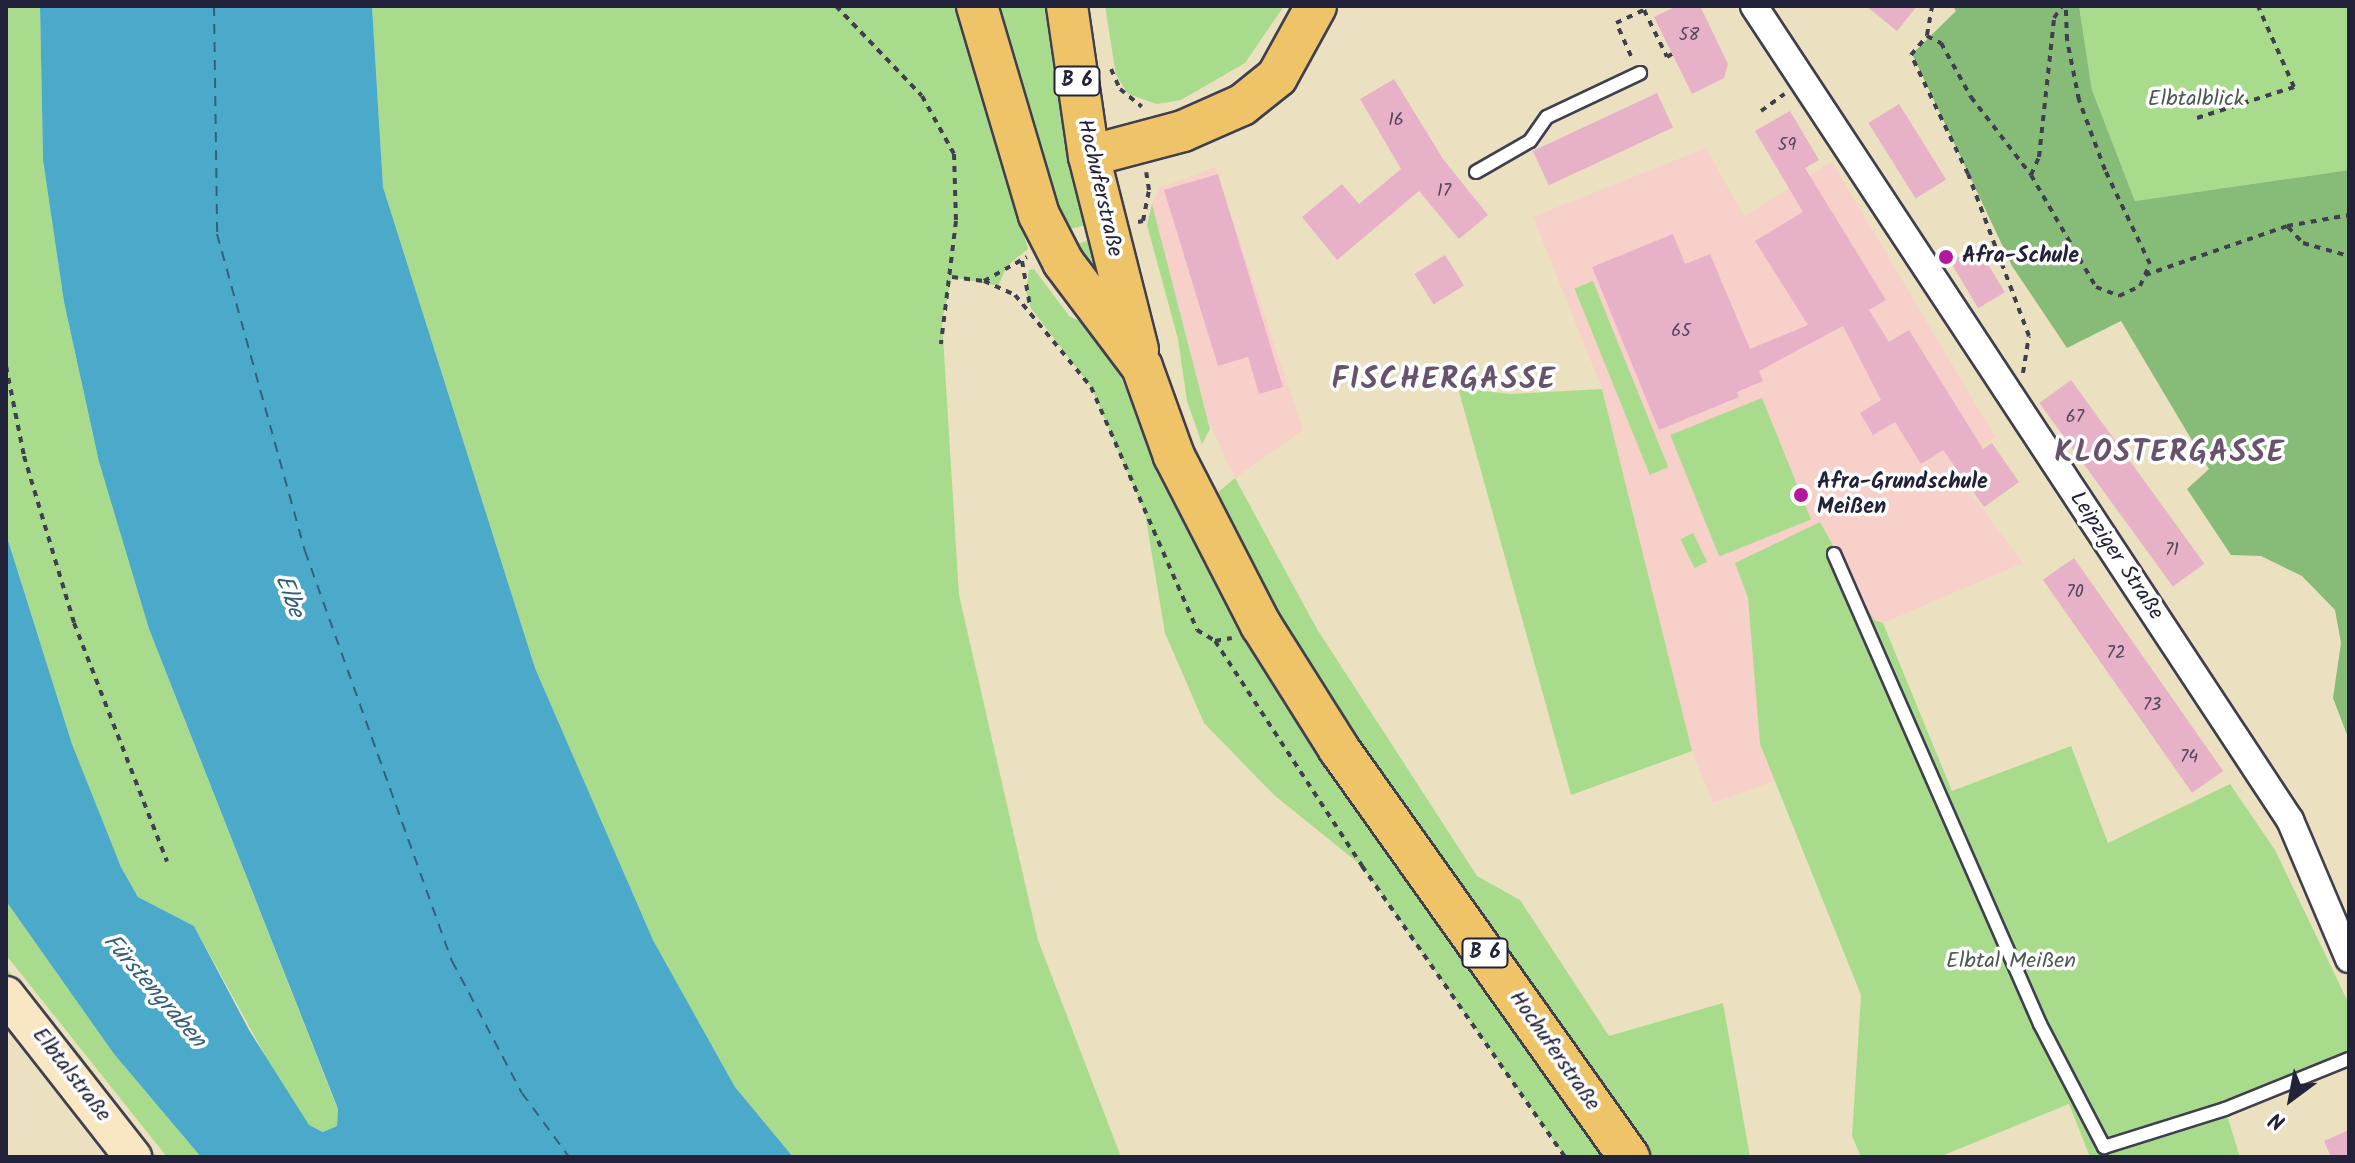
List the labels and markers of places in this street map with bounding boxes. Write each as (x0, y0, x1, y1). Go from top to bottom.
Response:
place label: Afra-Schule (1962, 244, 2079, 270)
marker: Afra-Schule (1937, 248, 1955, 266)
place label: Afra-Grundschule Meißen (1817, 469, 1988, 520)
marker: Afra-Grundschule Meißen (1792, 486, 1810, 504)

